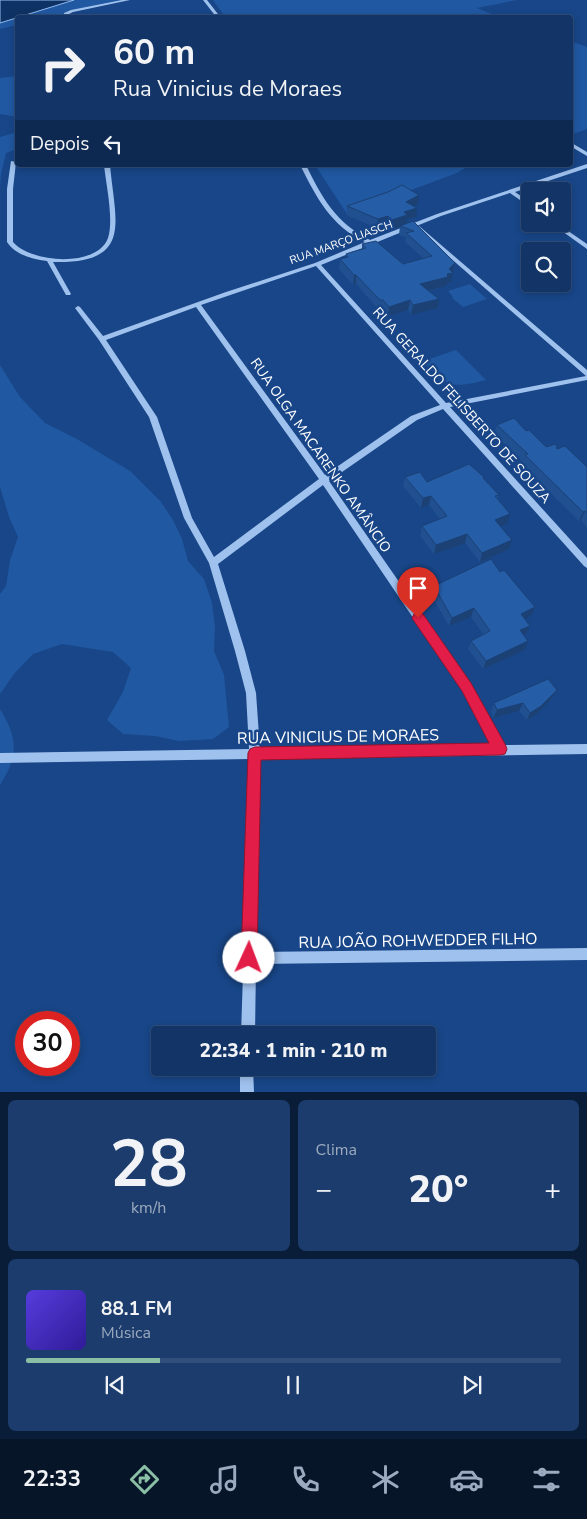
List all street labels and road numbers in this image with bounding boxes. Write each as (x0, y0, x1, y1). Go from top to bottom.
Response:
street label: RUA MARÇO LIASCH (288, 217, 395, 268)
street label: RUA GERALDO FELISBERTO DE SOUZA (368, 303, 555, 508)
street label: RUA OLGA MACARENKO AMÂNCIO (246, 354, 395, 556)
street label: RUA VINICIUS DE MORAES (237, 724, 439, 750)
street label: RUA JOÃO ROHWEDDER FILHO (298, 928, 538, 954)

